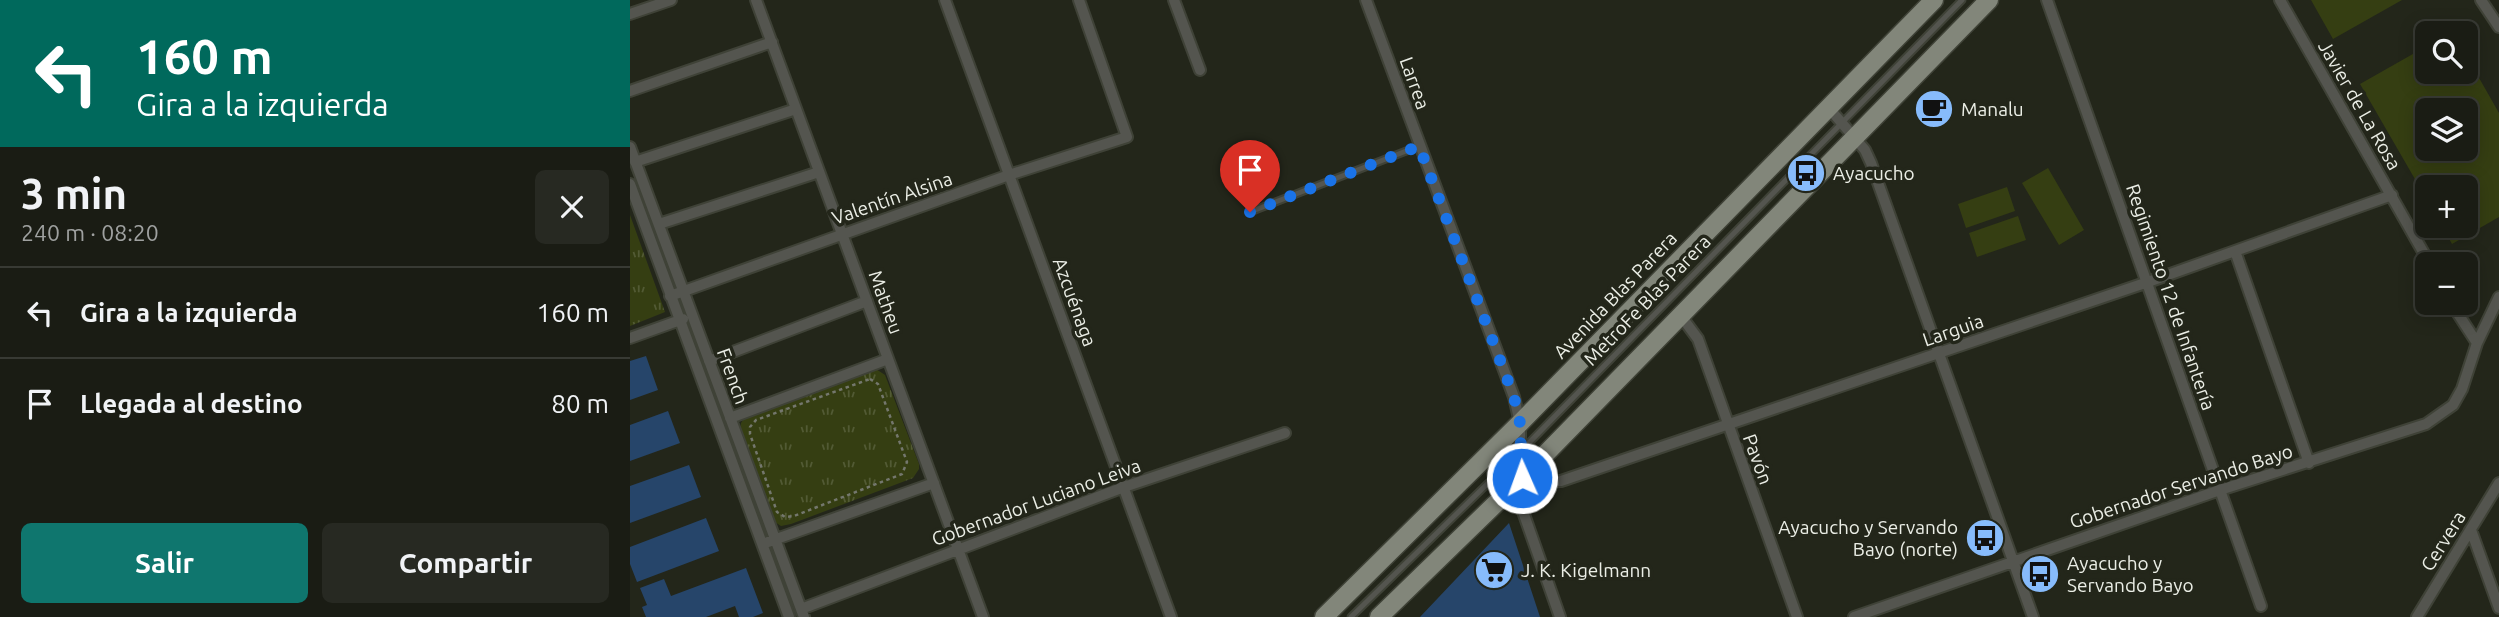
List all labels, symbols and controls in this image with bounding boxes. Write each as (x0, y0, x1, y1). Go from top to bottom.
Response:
map controls (2415, 21, 2478, 315)
button: search (2415, 21, 2478, 84)
icon: left (21, 28, 112, 119)
text: 160 m (136, 28, 273, 83)
street label: Javier de La Rosa (2314, 36, 2406, 174)
street label: Larrea (1395, 54, 1435, 112)
text: Gira a la izquierda (136, 86, 389, 122)
cafe icon: Manalu (1913, 88, 1955, 130)
place label: Manalu (1961, 98, 2024, 120)
button: layers (2415, 98, 2478, 161)
pin (1220, 140, 1280, 212)
icon: arrive (1231, 151, 1269, 189)
bus stop icon: Ayacucho (1785, 152, 1827, 194)
place label: Ayacucho (1833, 162, 1915, 184)
street label: Valentín Alsina (829, 167, 955, 229)
text: 3 min (21, 170, 127, 217)
button: close (535, 170, 609, 244)
button: + (2415, 175, 2478, 238)
street label: Regimiento 12 de Infantería (2122, 181, 2220, 413)
text: 240 m · 08:20 (21, 220, 159, 245)
street label: Avenida Blas Parera (1549, 227, 1681, 363)
street label: MetroFe Blas Parera (1579, 230, 1715, 370)
button: − (2415, 252, 2478, 315)
street label: Azcuénaga (1049, 255, 1101, 349)
street label: Matheu (864, 267, 908, 337)
icon: left (21, 294, 59, 332)
text: Gira a la izquierda (80, 298, 298, 327)
text: 160 m (537, 298, 609, 327)
street label: Larguia (1920, 309, 1986, 351)
street label: French (713, 345, 753, 407)
icon: arrive (21, 385, 59, 423)
text: Llegada al destino (80, 389, 303, 418)
text: 80 m (551, 389, 609, 418)
street label: Pavón (1739, 431, 1777, 487)
street label: Gobernador Servando Bayo (2067, 439, 2295, 533)
position arrow (1485, 441, 1559, 515)
street label: Gobernador Luciano Leiva (929, 454, 1143, 550)
street label: Cervera (2416, 507, 2470, 575)
place label: Ayacucho y Servando Bayo (norte) (1778, 516, 1958, 560)
bus stop icon: Ayacucho y Servando Bayo (norte) (1964, 517, 2006, 559)
button: Salir (21, 523, 308, 603)
button: Compartir (322, 523, 609, 603)
supermarket icon: J. K. Kigelmann (1473, 549, 1515, 591)
place label: Ayacucho y Servando Bayo (2067, 552, 2194, 596)
bus stop icon: Ayacucho y Servando Bayo (2019, 553, 2061, 595)
place label: J. K. Kigelmann (1521, 559, 1651, 581)

